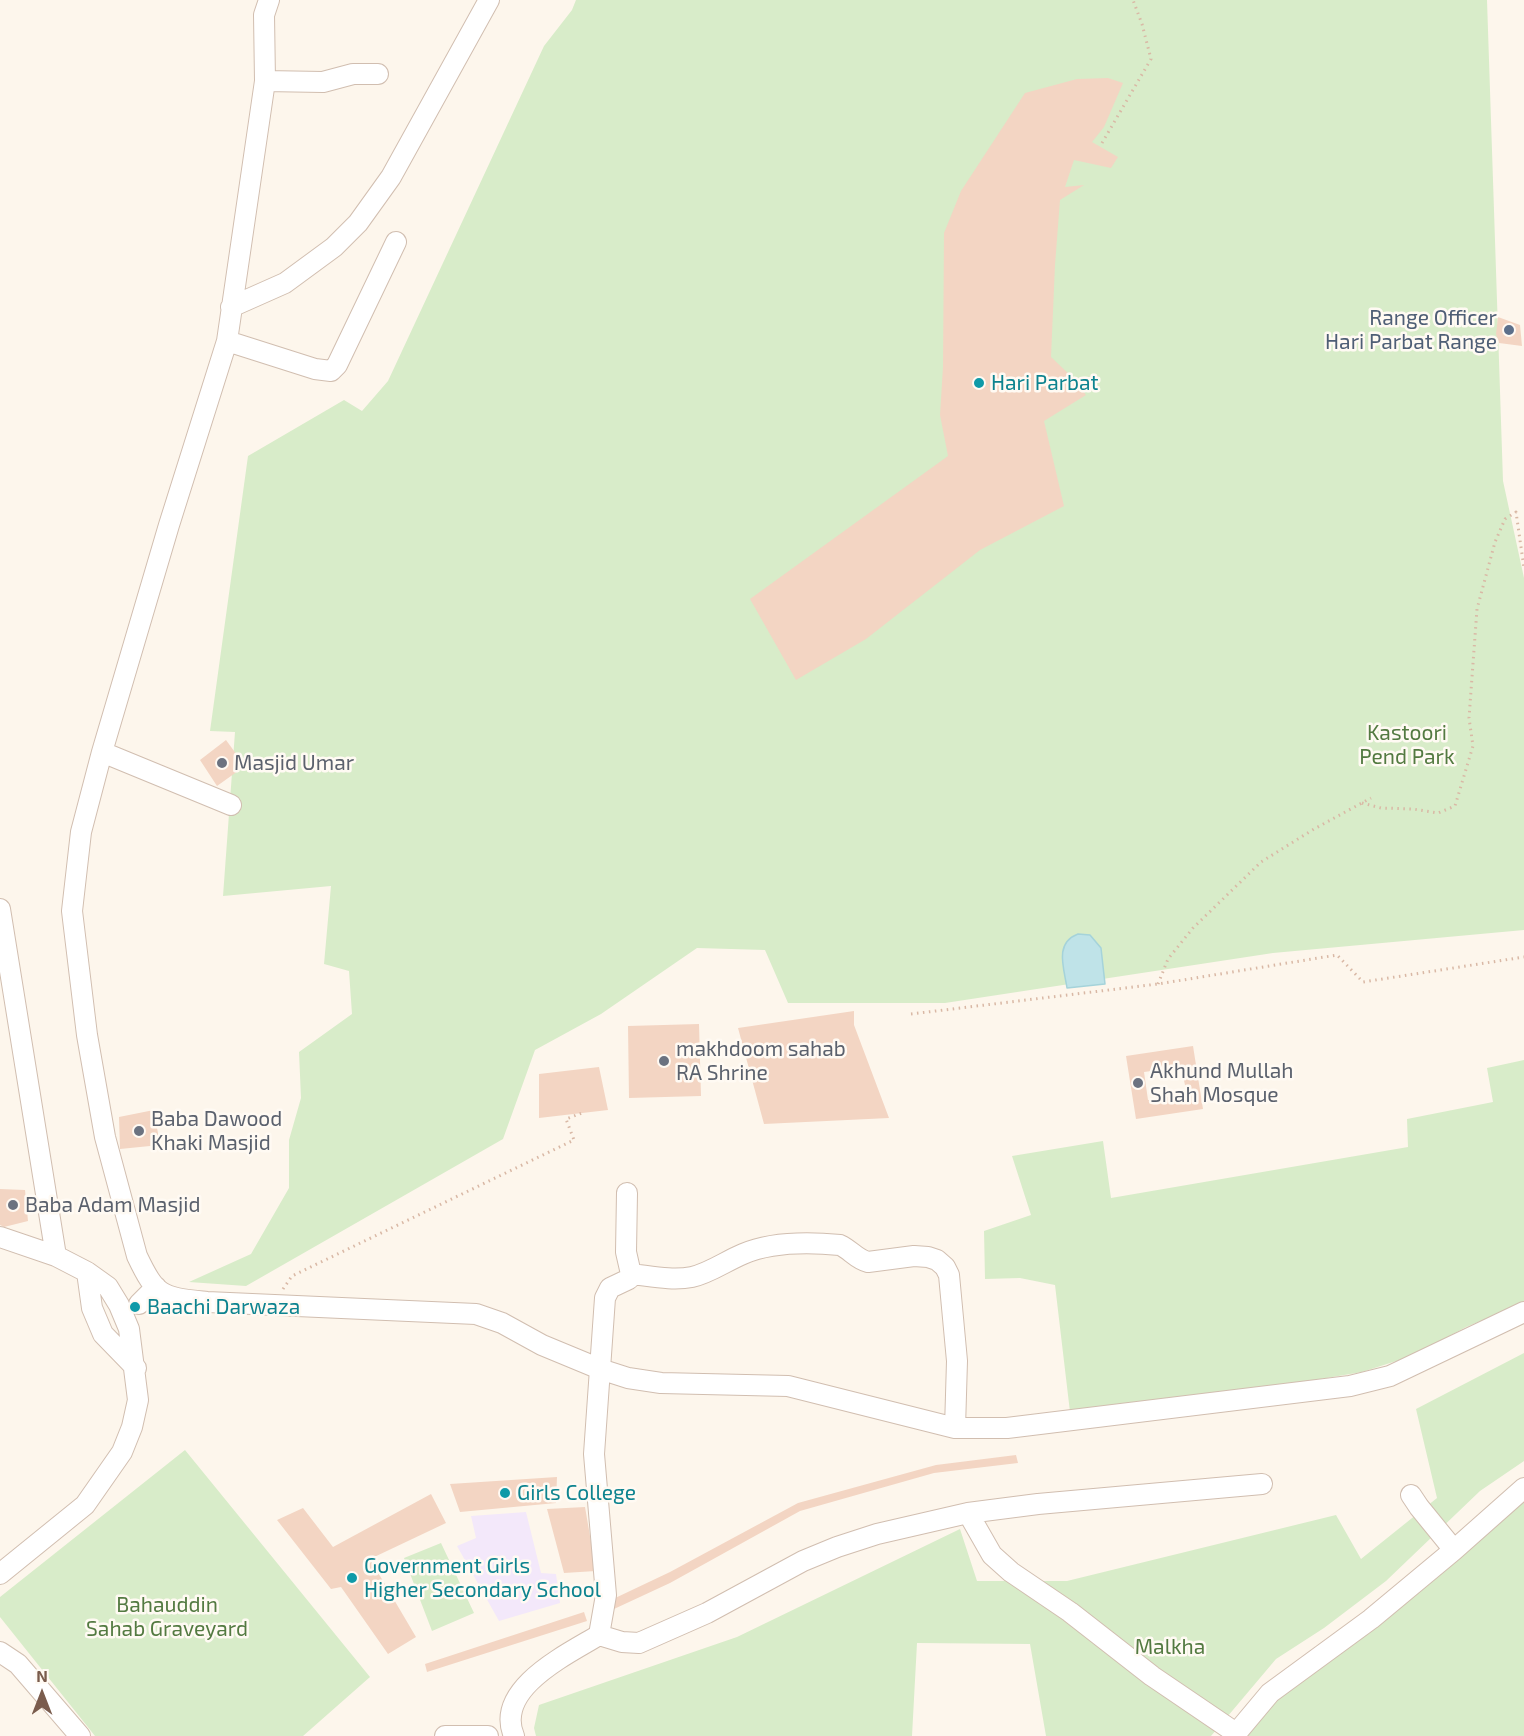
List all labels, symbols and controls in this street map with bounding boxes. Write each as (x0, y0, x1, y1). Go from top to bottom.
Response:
place label: Range Officer Hari Parbat Range (1325, 305, 1497, 355)
marker: Range Officer Hari Parbat Range (1502, 323, 1516, 337)
place label: Hari Parbat (991, 370, 1099, 396)
marker: Hari Parbat (972, 376, 986, 390)
park label: Kastoori Pend Park (1359, 720, 1455, 770)
place label: Masjid Umar (234, 750, 354, 776)
marker: Masjid Umar (215, 756, 229, 770)
place label: makhdoom sahab RA Shrine (676, 1036, 846, 1086)
marker: makhdoom sahab RA Shrine (657, 1054, 671, 1068)
place label: Akhund Mullah Shah Mosque (1150, 1058, 1293, 1108)
marker: Akhund Mullah Shah Mosque (1131, 1076, 1145, 1090)
place label: Baba Dawood Khaki Masjid (151, 1106, 282, 1156)
marker: Baba Dawood Khaki Masjid (132, 1124, 146, 1138)
place label: Baba Adam Masjid (25, 1192, 201, 1218)
marker: Baba Adam Masjid (6, 1198, 20, 1212)
place label: Baachi Darwaza (147, 1294, 300, 1320)
marker: Baachi Darwaza (128, 1300, 142, 1314)
place label: Girls College (517, 1480, 636, 1506)
marker: Girls College (498, 1486, 512, 1500)
place label: Government Girls Higher Secondary School (364, 1553, 601, 1603)
marker: Government Girls Higher Secondary School (345, 1571, 359, 1585)
park label: Bahauddin Sahab Graveyard (86, 1592, 248, 1642)
park label: Malkha (1135, 1634, 1205, 1660)
north arrow (12, 1664, 72, 1724)
text: N (36, 1666, 48, 1685)

